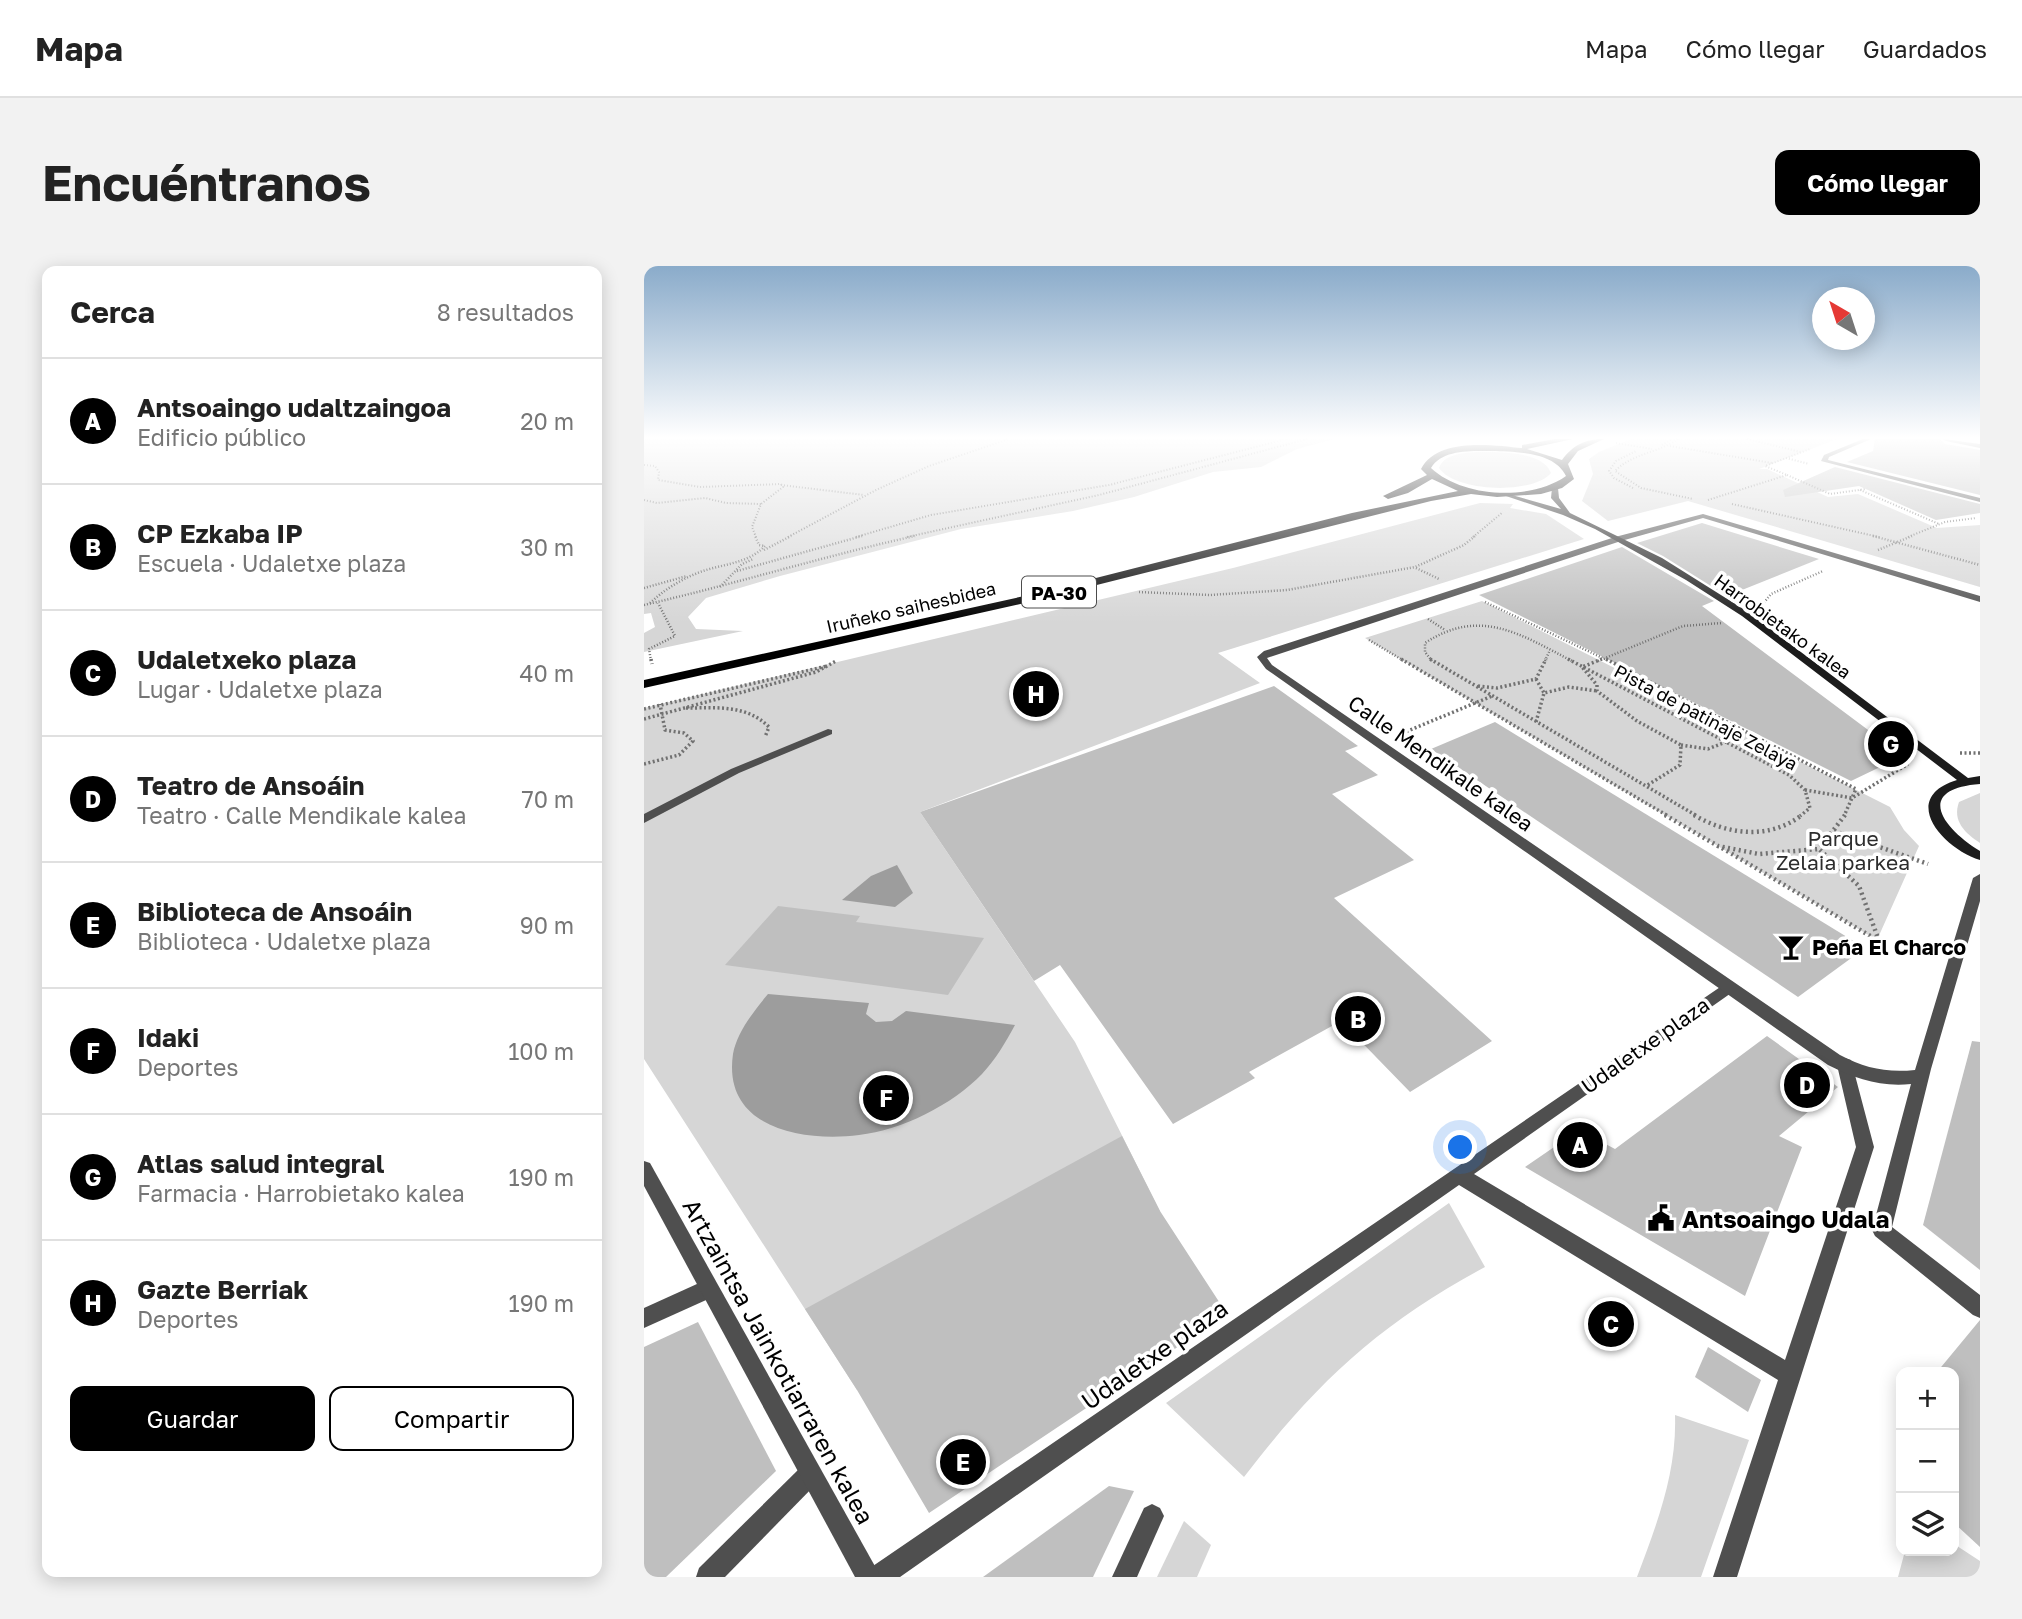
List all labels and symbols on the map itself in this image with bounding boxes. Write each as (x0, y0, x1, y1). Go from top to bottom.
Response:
north arrow (1812, 287, 1875, 350)
street label: Harrobietako kalea (1710, 569, 1856, 683)
road number: PA-30 (1022, 576, 1096, 608)
street label: Iruñeko saihesbidea (824, 577, 998, 637)
street label: Pista de patinaje Zelaya (1611, 659, 1801, 775)
pin: H (1013, 668, 1059, 720)
street label: Calle Mendikale kalea (1343, 689, 1539, 837)
pin: G (1868, 718, 1914, 770)
park label: Parque Zelaia parkea (1776, 825, 1910, 875)
bar icon: Peña El Charco (1776, 932, 1806, 962)
place label: Peña El Charco (1812, 934, 1966, 960)
street label: Udaletxe plaza (1576, 991, 1714, 1099)
pin: B (1335, 993, 1381, 1045)
pin: D (1784, 1059, 1830, 1111)
pin: F (863, 1072, 909, 1124)
pin: A (1557, 1119, 1603, 1171)
your location (1443, 1130, 1477, 1164)
street label: Artzaintsa Jainkotiarraren kalea (677, 1193, 881, 1529)
public building icon: Antsoaingo Udala (1646, 1203, 1676, 1233)
place label: Antsoaingo Udala (1682, 1204, 1889, 1233)
street label: Udaletxe plaza (1075, 1293, 1233, 1415)
pin: C (1588, 1298, 1634, 1350)
pin: E (940, 1436, 986, 1488)

